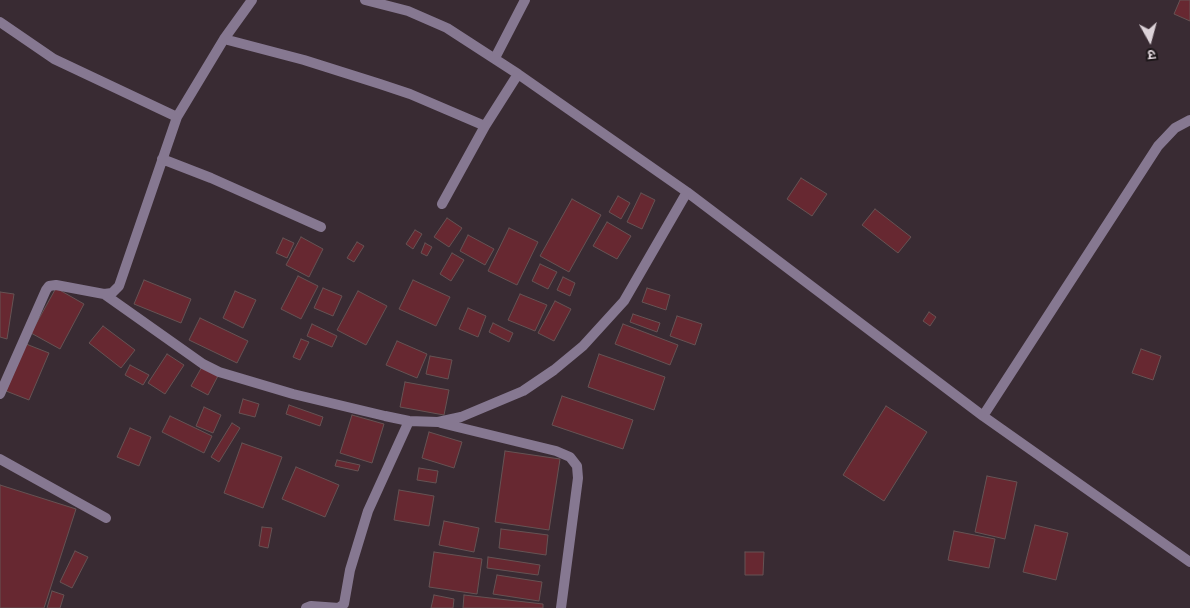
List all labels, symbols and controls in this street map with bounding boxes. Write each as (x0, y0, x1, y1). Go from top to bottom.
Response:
north arrow (1125, 15, 1175, 65)
text: उ (1147, 45, 1157, 64)

